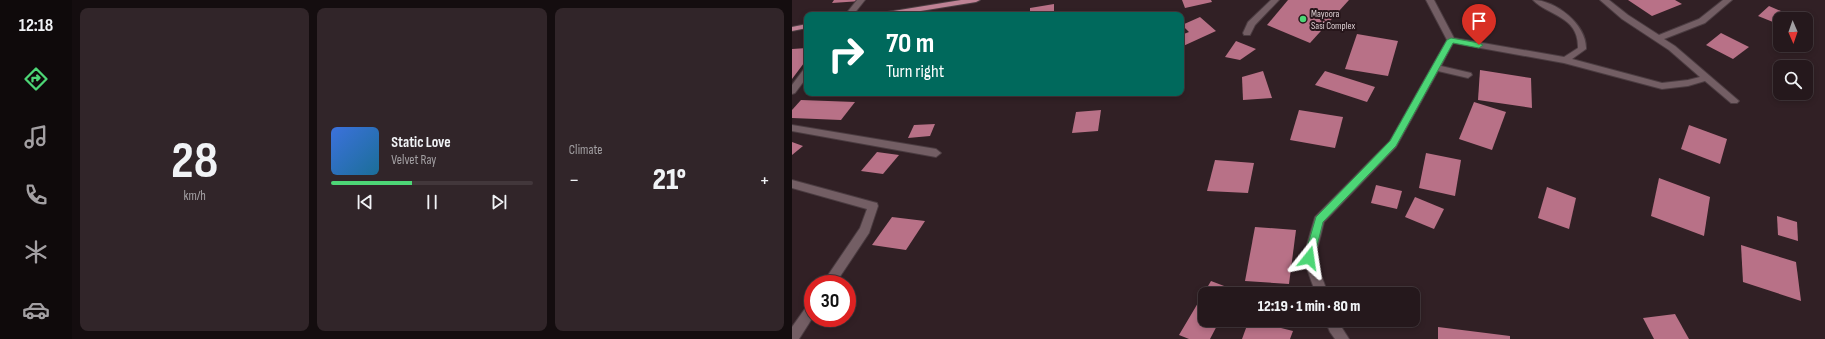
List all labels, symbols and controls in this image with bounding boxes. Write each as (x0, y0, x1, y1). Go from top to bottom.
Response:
pin (1462, 4, 1496, 45)
place label: Mayoora Sasi Complex (1311, 8, 1355, 32)
icon: arrive (1468, 10, 1490, 32)
north arrow (1773, 12, 1813, 52)
map controls (1773, 12, 1813, 100)
marker: Mayoora Sasi Complex (1298, 14, 1308, 24)
text: 12:18 (19, 15, 53, 36)
text: 70 m (886, 27, 934, 60)
icon: right (820, 28, 872, 80)
button: search (1773, 60, 1813, 100)
text: Turn right (886, 61, 944, 82)
icon: directions (22, 65, 50, 93)
icon: music (22, 123, 50, 151)
text: 28 (171, 130, 218, 193)
text: Static Love (391, 133, 451, 152)
text: Climate (569, 142, 603, 158)
text: Velvet Ray (391, 152, 436, 168)
text: 21° (653, 162, 686, 198)
text: − (569, 167, 579, 194)
text: + (759, 167, 770, 194)
icon: phone (22, 181, 50, 209)
text: km/h (183, 188, 206, 204)
icon: previous (354, 191, 376, 213)
icon: pause (421, 191, 443, 213)
icon: next (488, 191, 510, 213)
position arrow (1288, 237, 1330, 279)
icon: climate (22, 238, 50, 266)
speed limit sign: 30 (804, 275, 856, 327)
icon: car (22, 296, 50, 324)
text: 12:19 · 1 min · 80 m (1258, 297, 1360, 316)

